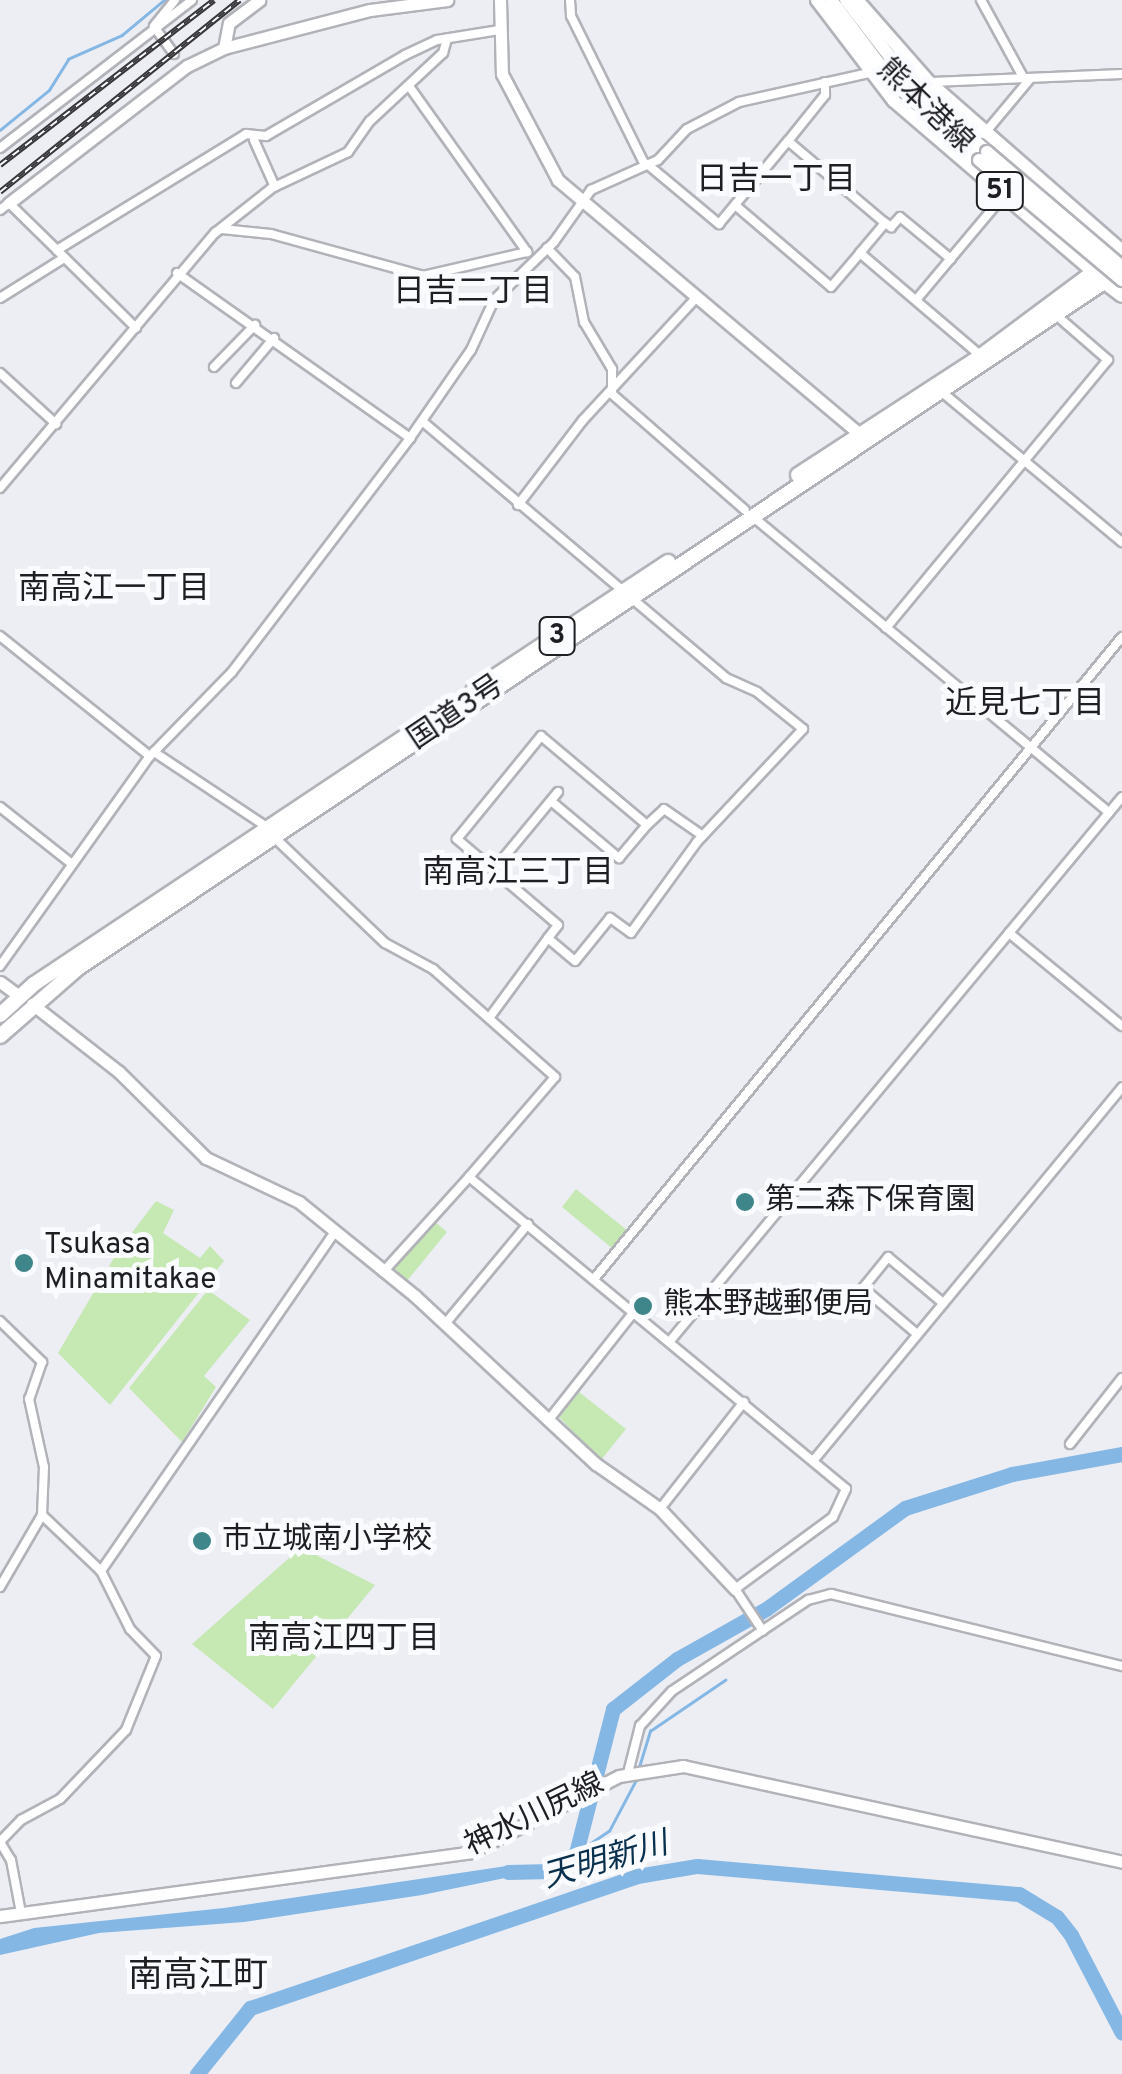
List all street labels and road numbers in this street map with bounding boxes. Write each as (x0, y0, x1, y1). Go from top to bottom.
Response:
street label: 熊本港線 (868, 52, 980, 162)
road number: 51 (975, 168, 1025, 214)
road number: 3 (537, 613, 577, 659)
street label: 国道3号 (402, 669, 512, 759)
street label: 神水川尻線 (460, 1767, 610, 1865)

